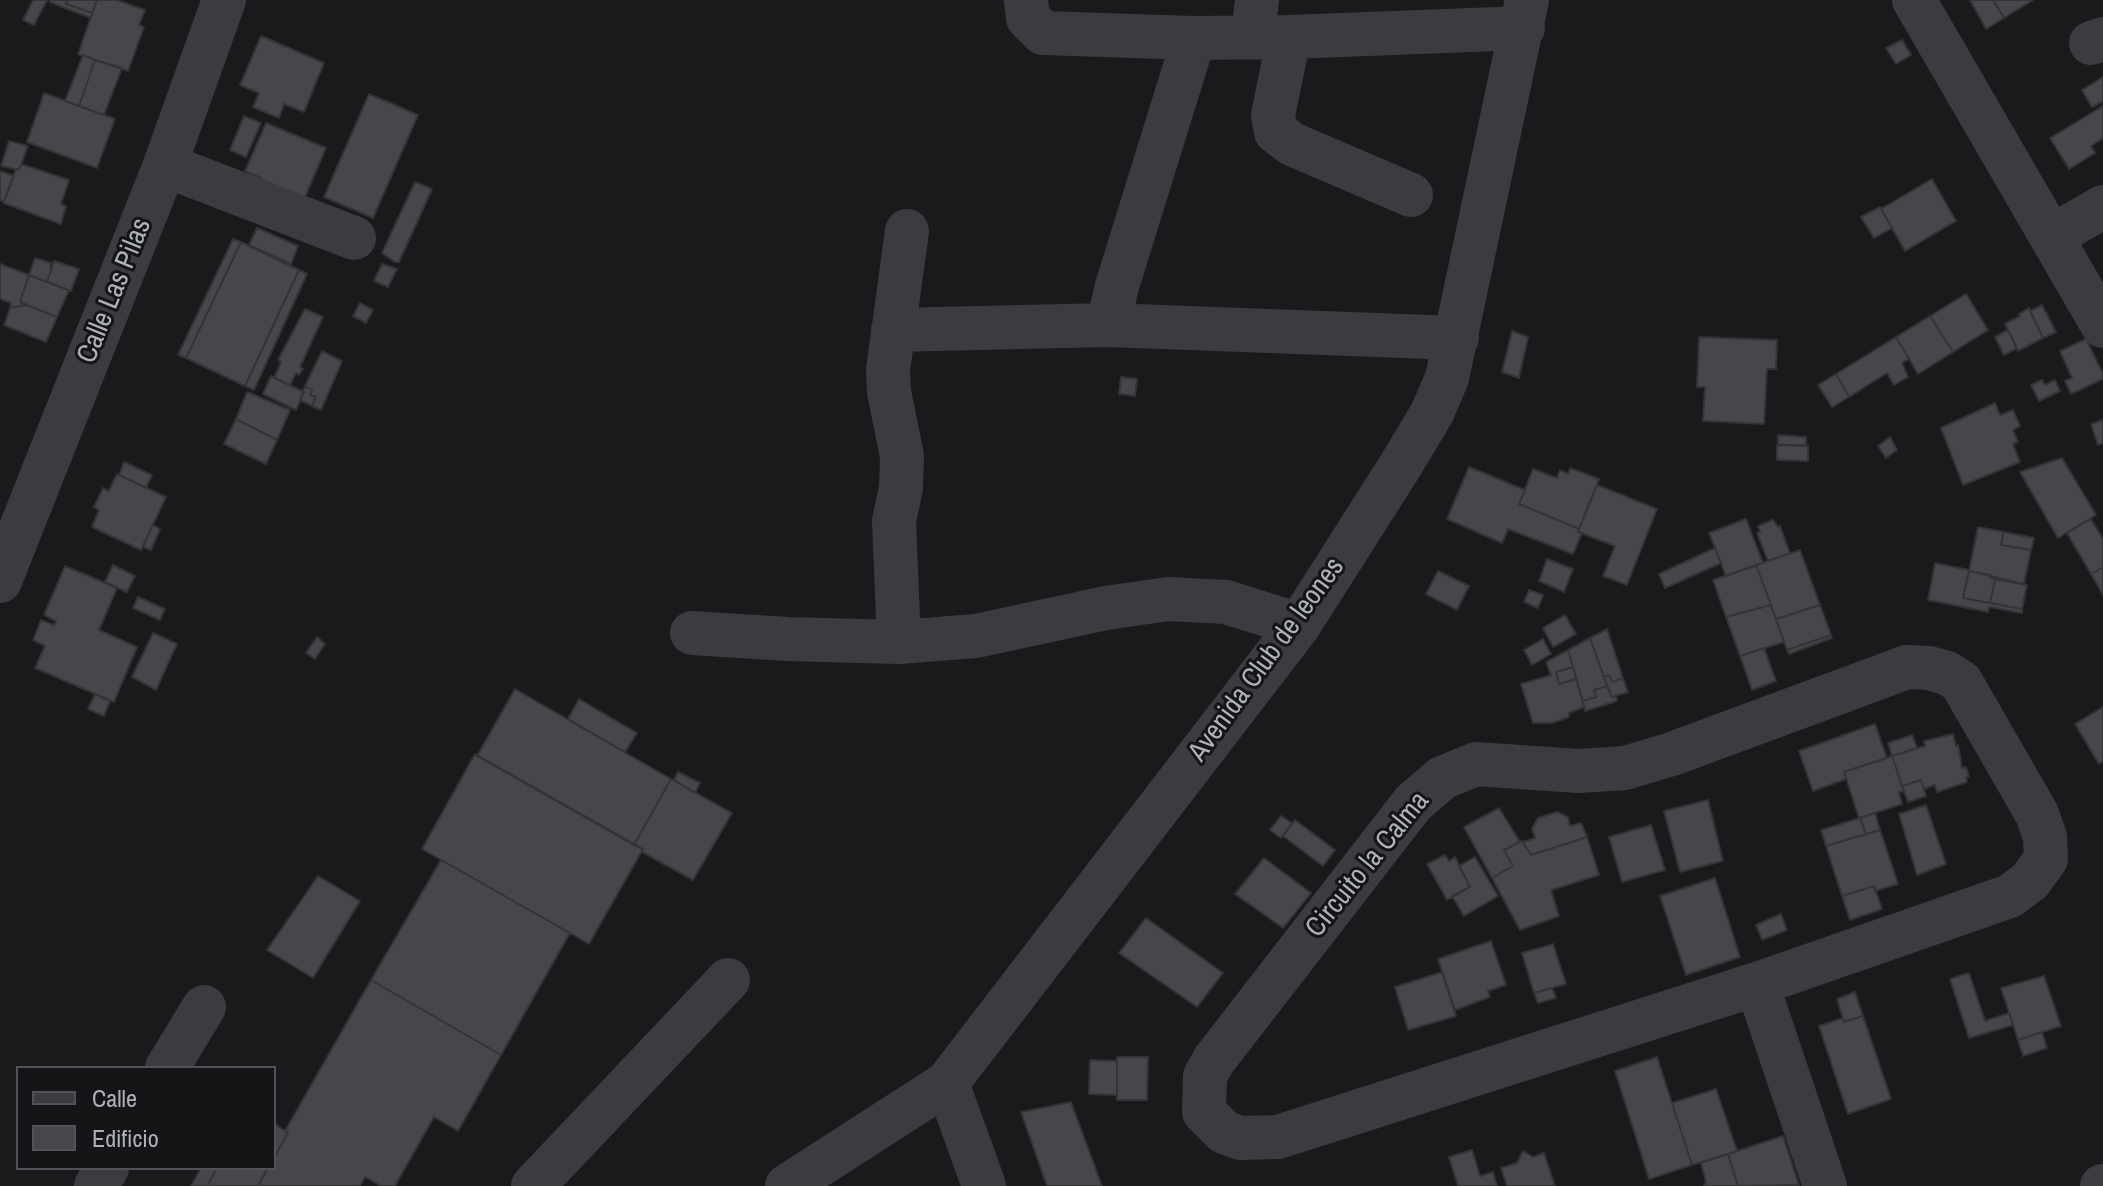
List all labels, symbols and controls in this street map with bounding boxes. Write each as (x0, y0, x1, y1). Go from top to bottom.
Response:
street label: Calle Las Pilas (71, 214, 159, 368)
street label: Avenida Club de leones (1182, 552, 1352, 768)
street label: Circuito la Calma (1299, 786, 1437, 944)
legend (16, 1066, 276, 1170)
text: Calle (92, 1082, 137, 1114)
text: Edificio (92, 1122, 159, 1154)

